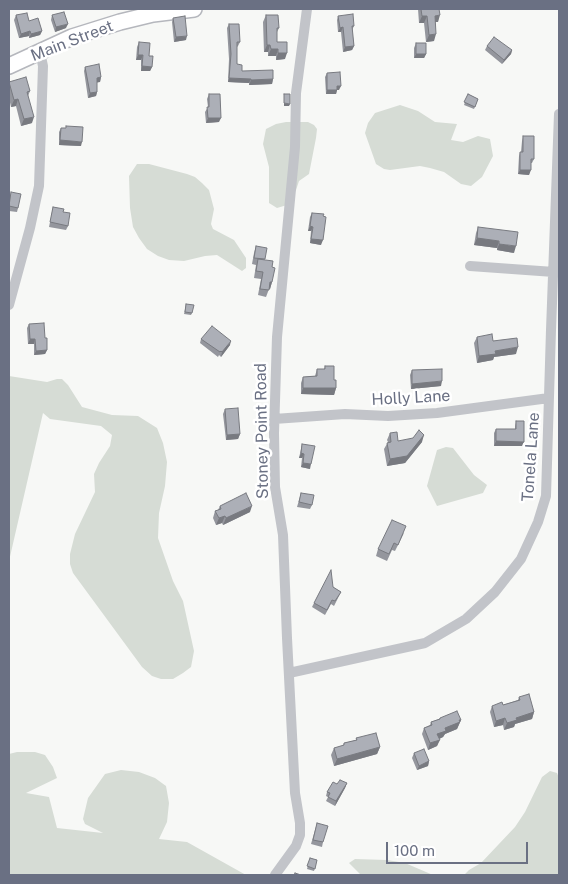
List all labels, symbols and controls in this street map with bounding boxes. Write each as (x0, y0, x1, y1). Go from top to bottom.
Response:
street label: Main Street (28, 16, 116, 66)
street label: Stoney Point Road (251, 363, 273, 499)
street label: Holly Lane (371, 386, 451, 410)
street label: Tonela Lane (518, 412, 544, 502)
scale bar (388, 832, 530, 864)
text: 100 m (394, 842, 435, 859)

